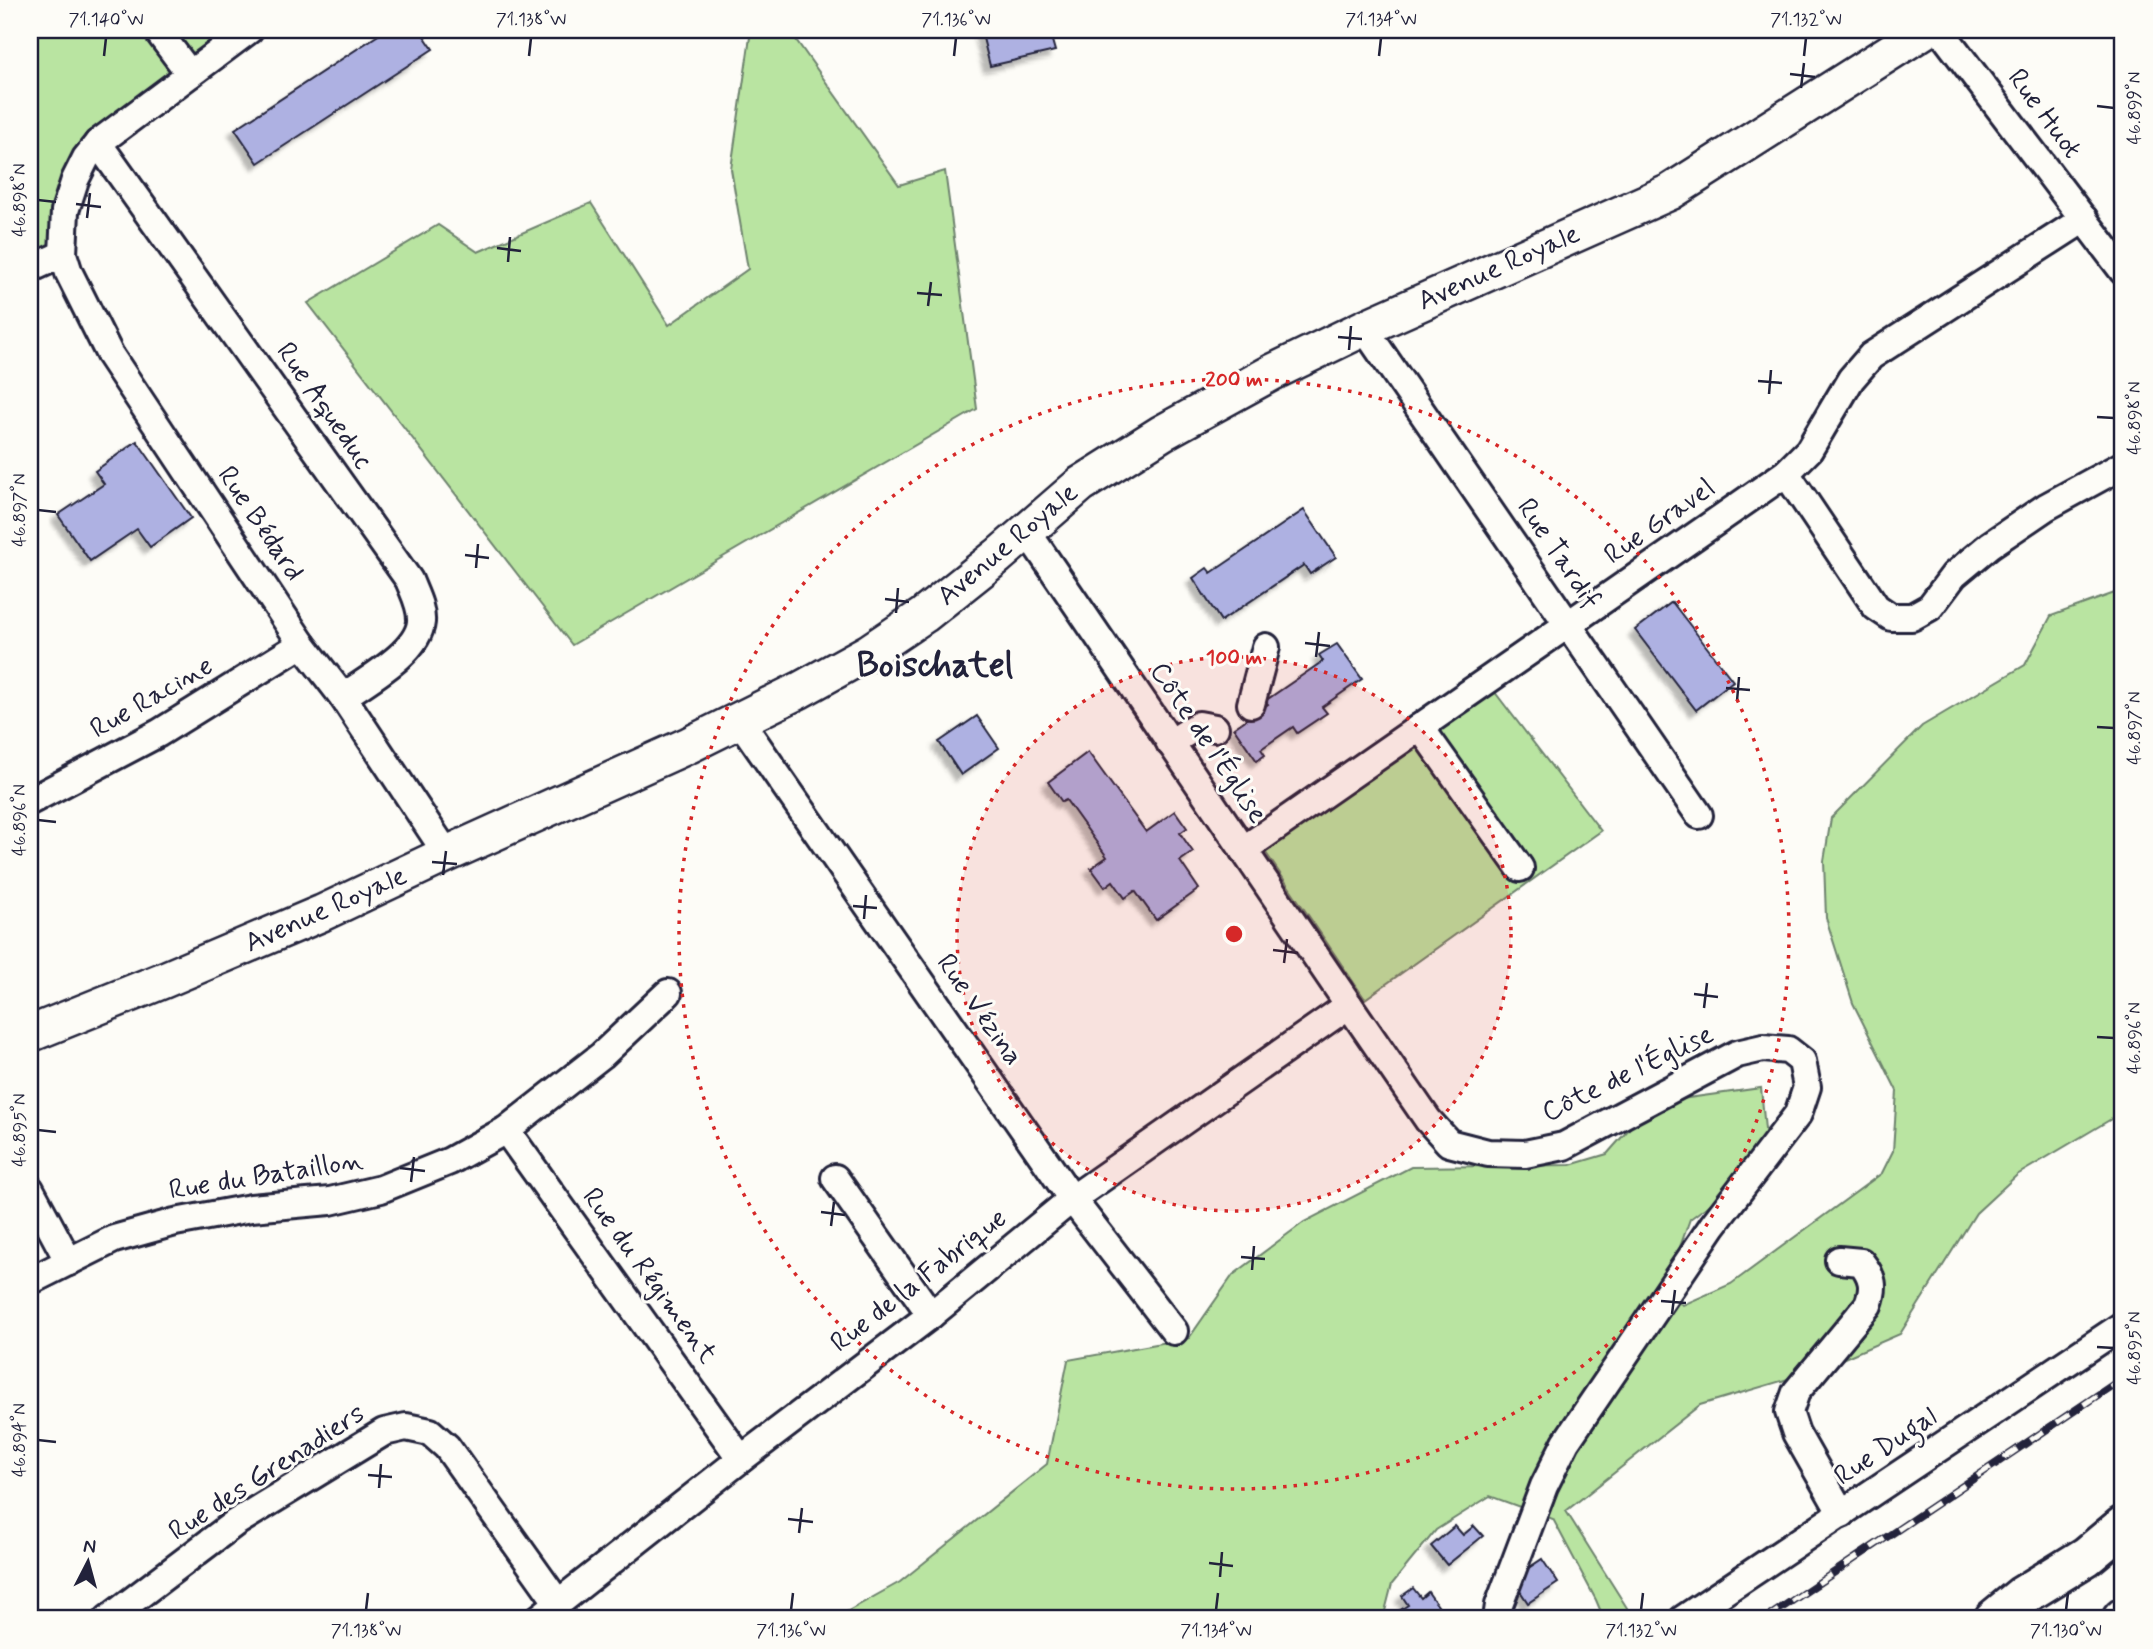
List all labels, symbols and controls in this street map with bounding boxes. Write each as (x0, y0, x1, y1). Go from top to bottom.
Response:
text: 71.140°W (68, 8, 144, 32)
text: 71.138°W (496, 8, 566, 32)
text: 71.136°W (921, 8, 991, 32)
text: 71.134°W (1345, 8, 1417, 32)
text: 71.132°W (1770, 8, 1842, 32)
street label: Rue Huot (1998, 62, 2090, 166)
text: 46.899°N (2123, 71, 2147, 145)
text: 46.898°N (8, 163, 32, 237)
street label: Avenue Royale (1412, 216, 1586, 320)
street label: Rue Aqueduc (267, 335, 381, 477)
text: 200 m (1205, 366, 1263, 394)
text: 46.898°N (2123, 381, 2147, 455)
street label: Rue Bédard (208, 459, 312, 589)
street label: Rue Gravel (1597, 470, 1723, 574)
text: 46.897°N (8, 473, 32, 547)
street label: Avenue Royale (930, 475, 1086, 615)
street label: Rue Tardif (1507, 491, 1609, 617)
district label: Boischatel (857, 643, 1013, 689)
text: 100 m (1206, 644, 1262, 672)
street label: Rue Racine (84, 648, 220, 748)
street label: Côte de l'Église (1140, 654, 1277, 831)
text: 46.897°N (2123, 691, 2147, 765)
text: 46.896°N (8, 784, 32, 856)
street label: Avenue Royale (239, 858, 413, 962)
centre of rings (1222, 922, 1246, 946)
street label: Rue Vézina (927, 947, 1031, 1073)
text: 46.896°N (2123, 1002, 2147, 1074)
street label: Côte de l'Église (1535, 1015, 1720, 1132)
text: 46.895°N (8, 1093, 32, 1167)
street label: Rue du Bataillon (166, 1142, 366, 1210)
street label: Rue du Régiment (573, 1181, 726, 1372)
street label: Rue de la Fabrique (823, 1200, 1015, 1362)
text: 46.895°N (2123, 1311, 2147, 1385)
street label: Rue des Grenadiers (162, 1396, 372, 1550)
street label: Rue Dugal (1827, 1399, 1946, 1498)
text: 46.894°N (8, 1403, 32, 1477)
north arrow (52, 1526, 122, 1596)
text: N (82, 1533, 97, 1560)
text: 71.138°W (331, 1619, 401, 1643)
text: 71.136°W (756, 1619, 826, 1643)
text: 71.134°W (1180, 1619, 1252, 1643)
text: 71.132°W (1605, 1619, 1677, 1643)
text: 71.130°W (2030, 1619, 2102, 1643)

